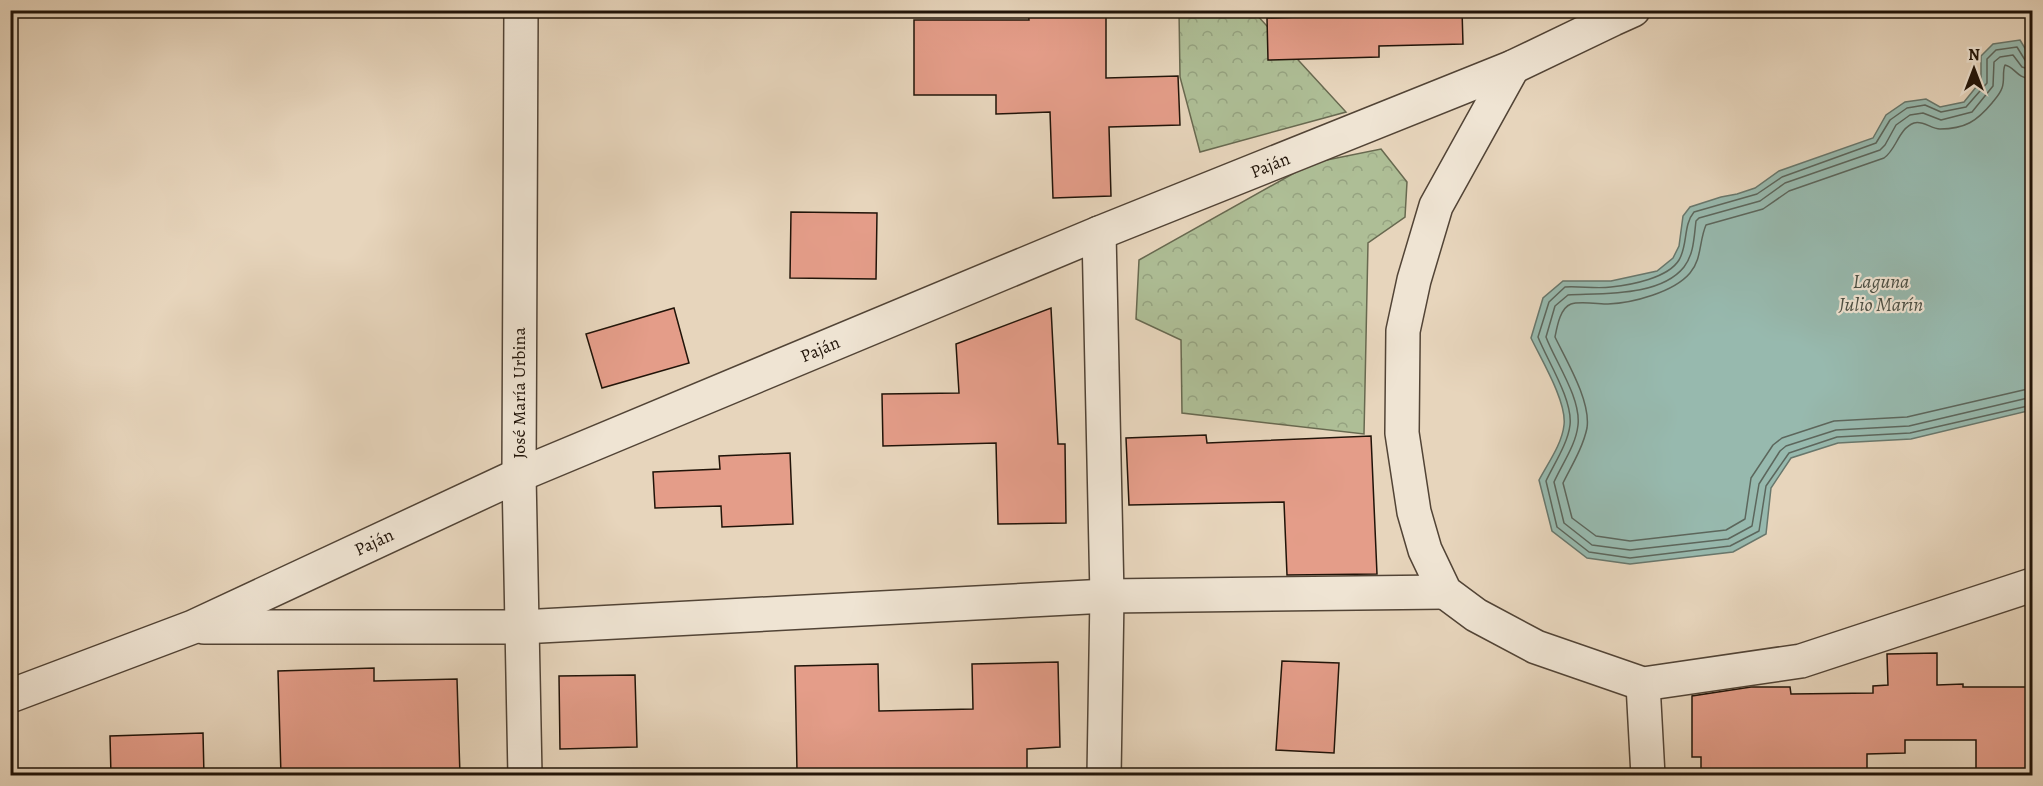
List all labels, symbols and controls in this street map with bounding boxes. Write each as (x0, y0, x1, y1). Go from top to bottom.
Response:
north arrow (1944, 39, 2004, 99)
text: N (1968, 44, 1980, 66)
street label: Paján (1247, 146, 1293, 184)
water label: Laguna Julio Marín (1838, 268, 1923, 318)
street label: José María Urbina (507, 327, 531, 459)
street label: Paján (797, 330, 844, 368)
street label: Paján (350, 522, 398, 561)

